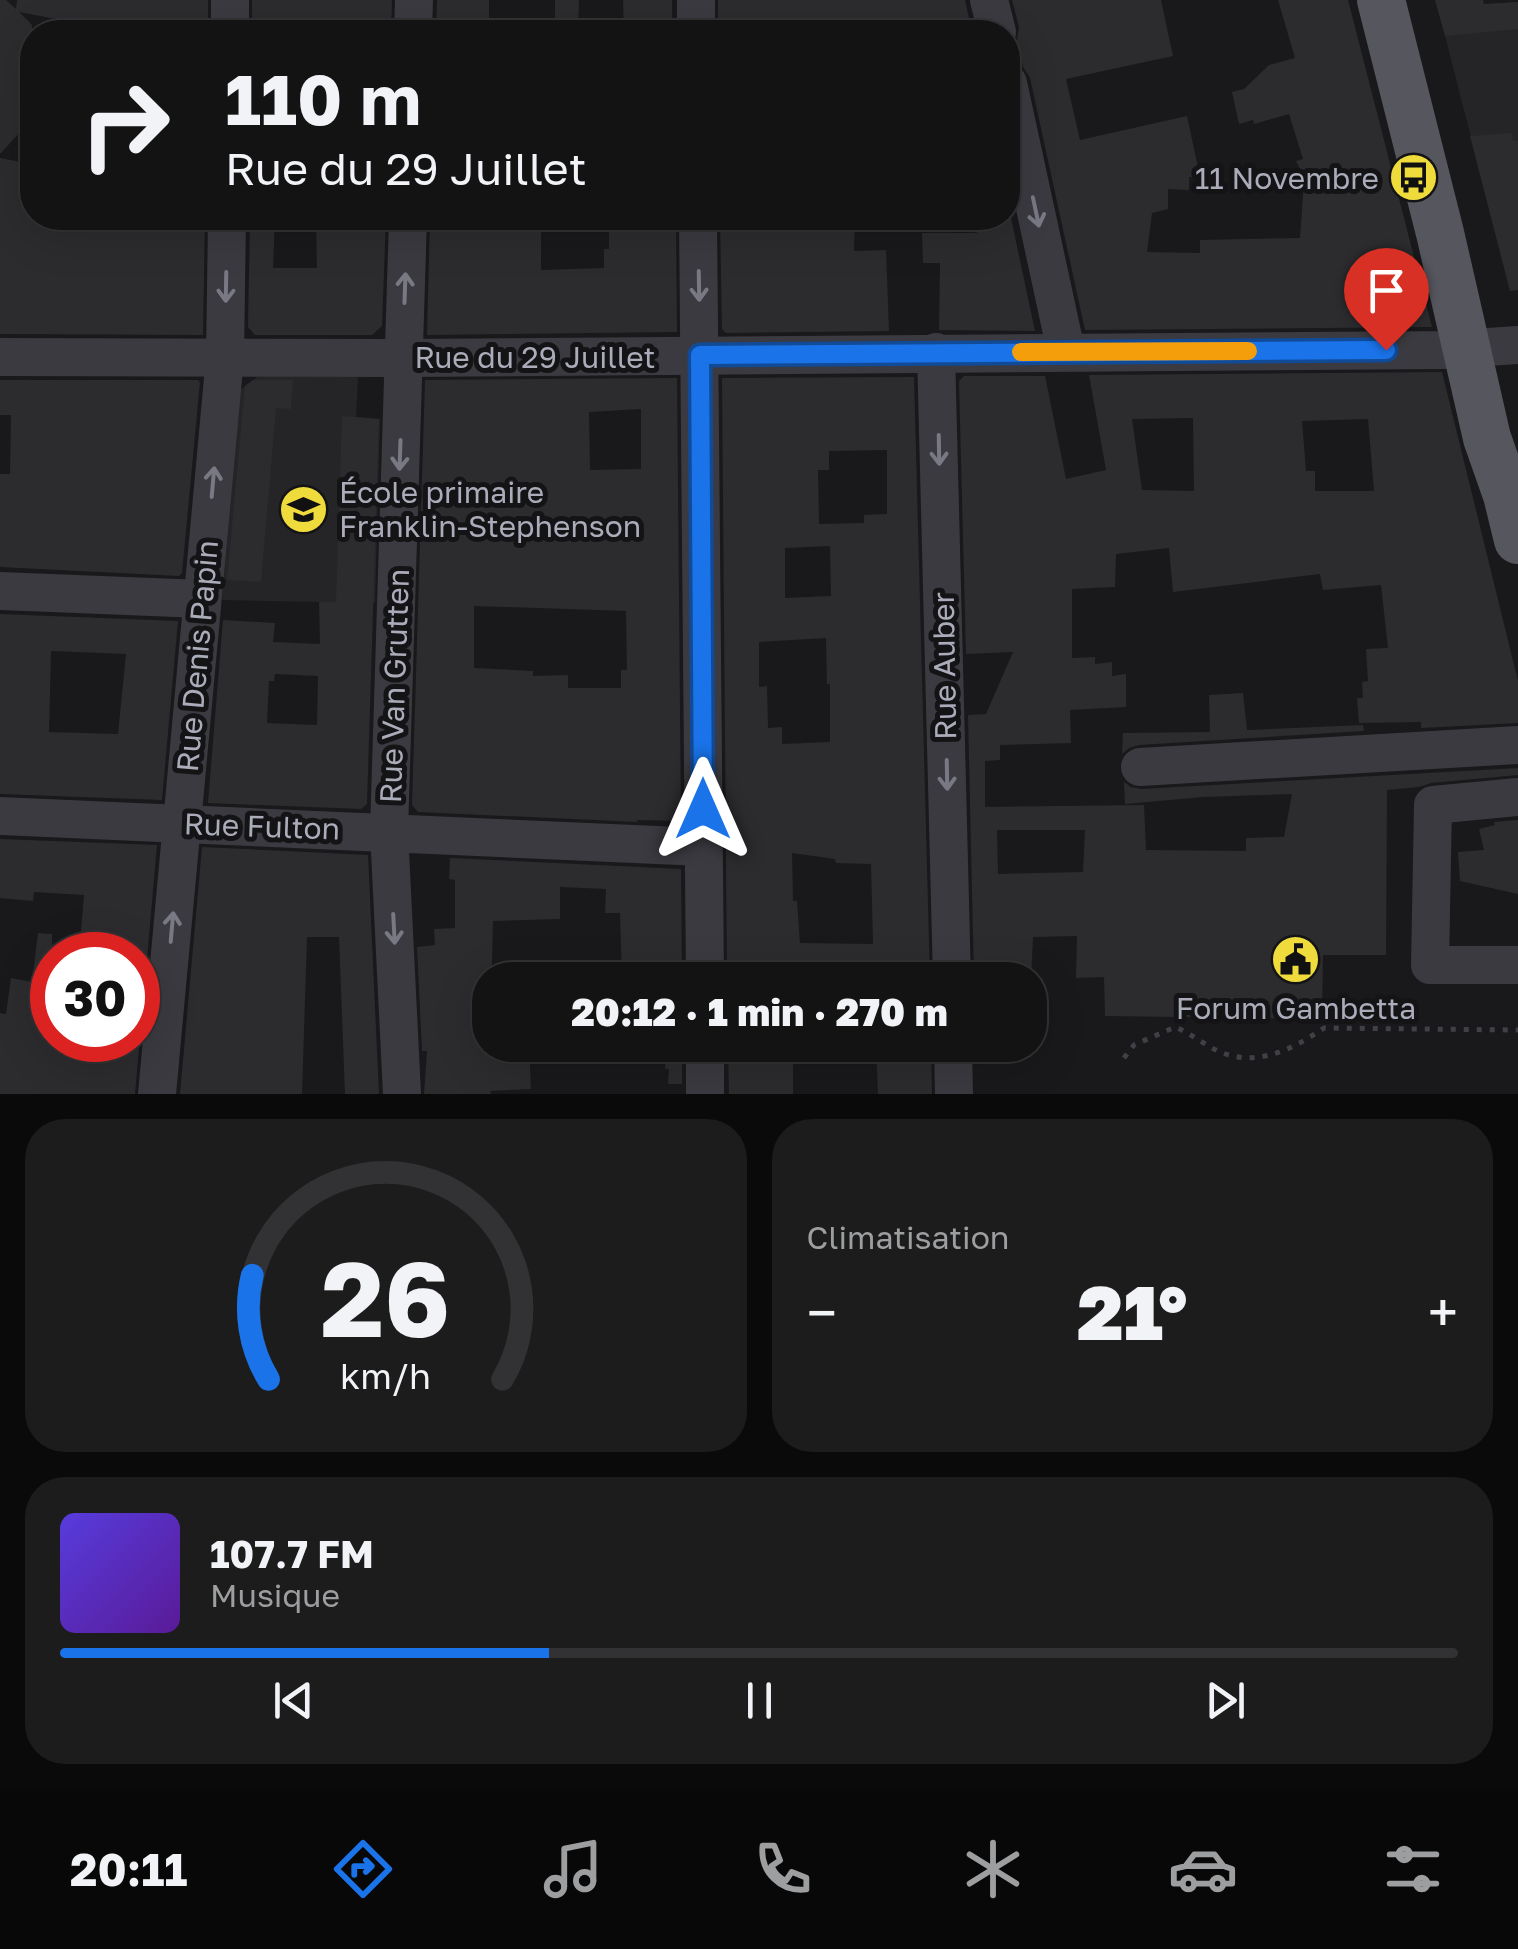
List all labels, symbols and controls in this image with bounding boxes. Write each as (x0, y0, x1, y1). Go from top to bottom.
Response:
text: 110 m (225, 56, 421, 140)
icon: right (60, 60, 190, 190)
text: Rue du 29 Juillet (225, 141, 587, 195)
bus stop icon: 11 Novembre (1388, 152, 1440, 204)
place label: 11 Novembre (1195, 160, 1379, 196)
one-way arrow (1027, 196, 1046, 228)
pin (1344, 248, 1429, 351)
icon: arrive (1359, 263, 1414, 318)
one-way arrow (690, 270, 708, 302)
one-way arrow (217, 271, 236, 303)
one-way arrow (396, 272, 415, 304)
street label: Rue du 29 Juillet (414, 339, 656, 375)
one-way arrow (929, 433, 948, 465)
one-way arrow (391, 439, 410, 471)
one-way arrow (204, 466, 223, 499)
place label: École primaire Franklin-Stephenson (339, 474, 641, 544)
school or university icon: École primaire Franklin-Stephenson (278, 483, 330, 535)
street label: Rue Denis Papin (169, 539, 225, 773)
street label: Rue Van Grutten (372, 568, 416, 804)
street label: Rue Auber (925, 591, 963, 740)
position arrow (651, 757, 755, 861)
one-way arrow (937, 758, 956, 790)
street label: Rue Fulton (183, 805, 341, 847)
one-way arrow (163, 912, 182, 944)
one-way arrow (385, 912, 404, 944)
speed limit sign: 30 (30, 932, 160, 1062)
public building icon: Forum Gambetta (1270, 933, 1322, 985)
text: 20:12 · 1 min · 270 m (571, 989, 948, 1034)
place label: Forum Gambetta (1176, 990, 1416, 1026)
text: Climatisation (807, 1218, 1010, 1256)
text: 26 (321, 1235, 450, 1360)
text: 21° (1077, 1266, 1187, 1357)
text: − (807, 1279, 837, 1345)
text: + (1428, 1279, 1458, 1345)
text: km/h (340, 1354, 431, 1397)
text: 107.7 FM (210, 1531, 374, 1576)
text: Musique (210, 1576, 340, 1614)
icon: previous (266, 1673, 321, 1728)
icon: pause (732, 1673, 787, 1728)
icon: next (1198, 1673, 1253, 1728)
icon: directions (328, 1834, 398, 1904)
icon: music (538, 1834, 608, 1904)
icon: phone (748, 1834, 818, 1904)
icon: climate (958, 1834, 1028, 1904)
icon: car (1168, 1834, 1238, 1904)
icon: filters (1378, 1834, 1448, 1904)
text: 20:11 (70, 1842, 187, 1896)

